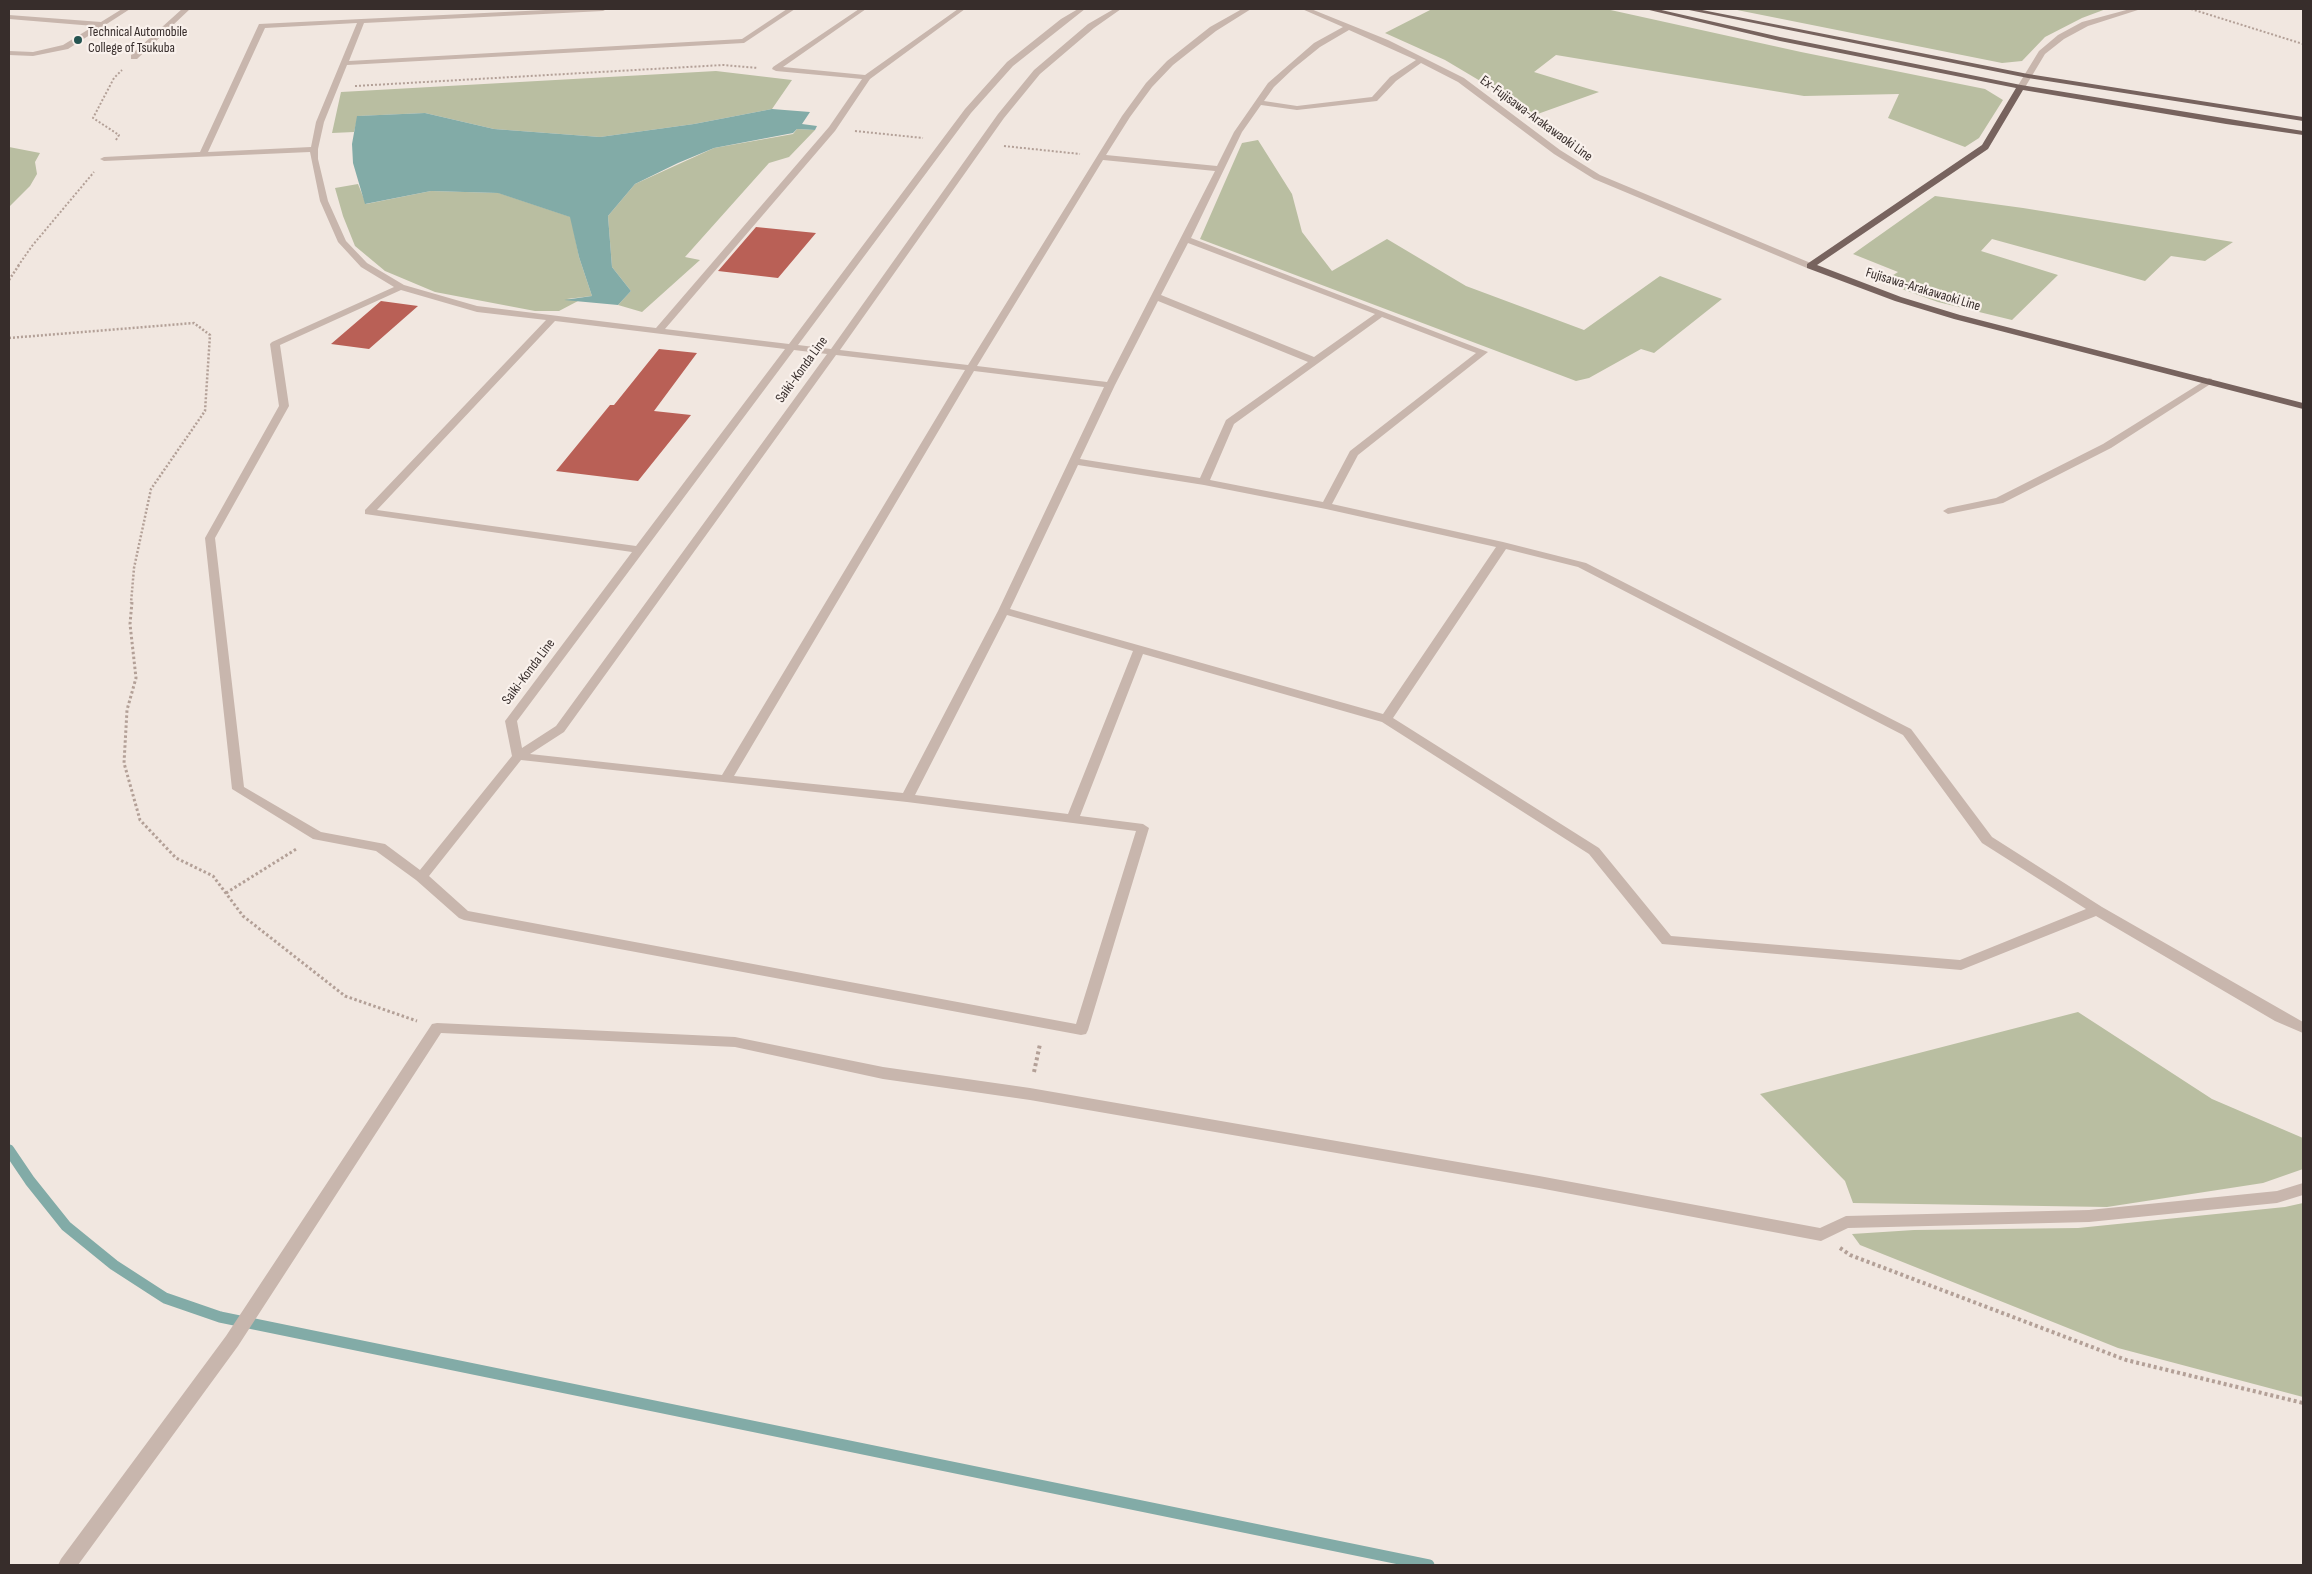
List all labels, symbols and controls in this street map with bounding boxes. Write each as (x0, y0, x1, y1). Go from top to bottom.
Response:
place label: Technical Automobile College of Tsukuba (88, 24, 187, 56)
marker: Technical Automobile College of Tsukuba (72, 34, 84, 46)
street label: Ex-Fujisawa-Arakawaoki Line (1476, 72, 1596, 166)
street label: Fujisawa-Arakawaoki Line (1864, 265, 1982, 315)
street label: Saiki-Konda Line (772, 334, 832, 406)
street label: Saiki-Konda Line (499, 636, 559, 708)

